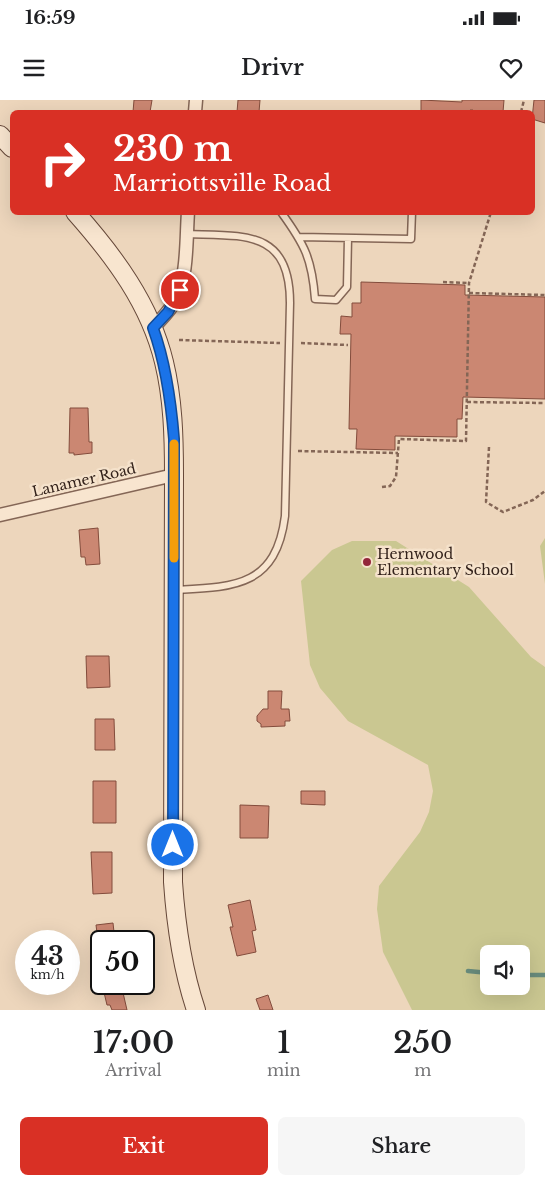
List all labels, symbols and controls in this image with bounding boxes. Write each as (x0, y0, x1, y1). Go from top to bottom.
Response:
text: 16:59 (25, 6, 76, 29)
icon: menu (20, 54, 48, 82)
text: Drivr (241, 54, 304, 81)
icon: heart (497, 54, 525, 82)
text: 230 m (113, 127, 233, 170)
icon: right (30, 130, 95, 195)
text: Marriottsville Road (113, 170, 331, 197)
pin (159, 269, 201, 311)
icon: arrive (166, 276, 194, 304)
street label: Lanamer Road (30, 459, 138, 501)
place label: Hernwood Elementary School (377, 545, 514, 579)
marker: Hernwood Elementary School (361, 556, 373, 568)
position arrow (146, 818, 198, 870)
speed limit sign: 50 (90, 930, 155, 995)
text: 43 (31, 941, 64, 972)
map controls (480, 945, 530, 995)
button: sound (480, 945, 530, 995)
text: km/h (30, 967, 65, 982)
text: 17:00 (93, 1024, 174, 1061)
text: 1 (277, 1024, 290, 1061)
text: 250 (393, 1024, 452, 1061)
text: Arrival (105, 1060, 162, 1080)
text: min (267, 1060, 301, 1080)
text: m (414, 1060, 431, 1080)
button: Exit (20, 1117, 268, 1175)
button: Share (278, 1117, 525, 1175)

